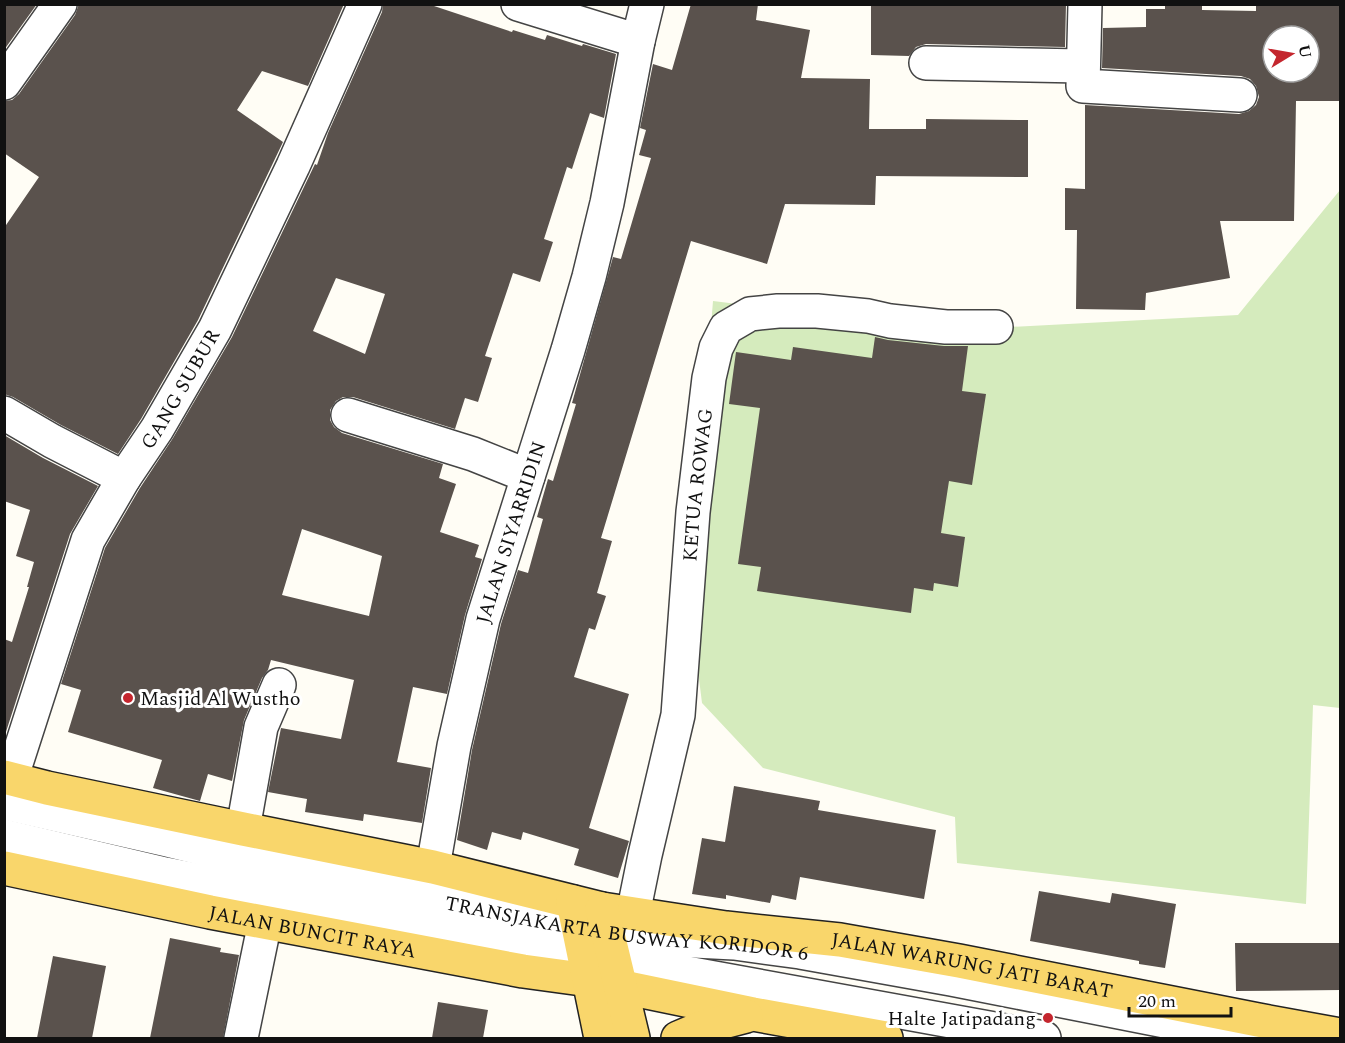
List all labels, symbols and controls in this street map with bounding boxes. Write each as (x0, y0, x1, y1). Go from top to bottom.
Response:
north arrow (1261, 24, 1321, 84)
text: U (1292, 42, 1318, 60)
street label: GANG SUBUR (133, 323, 228, 456)
street label: KETUA ROWAG (675, 407, 721, 563)
street label: JALAN SIYARRIDIN (468, 437, 554, 627)
place label: Masjid Al Wustho (140, 684, 301, 714)
marker: Masjid Al Wustho (121, 691, 135, 705)
street label: TRANSJAKARTA BUSWAY KORIDOR 6 (442, 888, 811, 969)
street label: JALAN BUNCIT RAYA (206, 898, 419, 967)
street label: JALAN WARUNG JATI BARAT (830, 925, 1115, 1007)
scale bar (1129, 980, 1231, 1018)
text: 20 m (1138, 988, 1176, 1015)
place label: Halte Jatipadang (888, 1004, 1036, 1034)
marker: Halte Jatipadang (1041, 1011, 1055, 1025)

